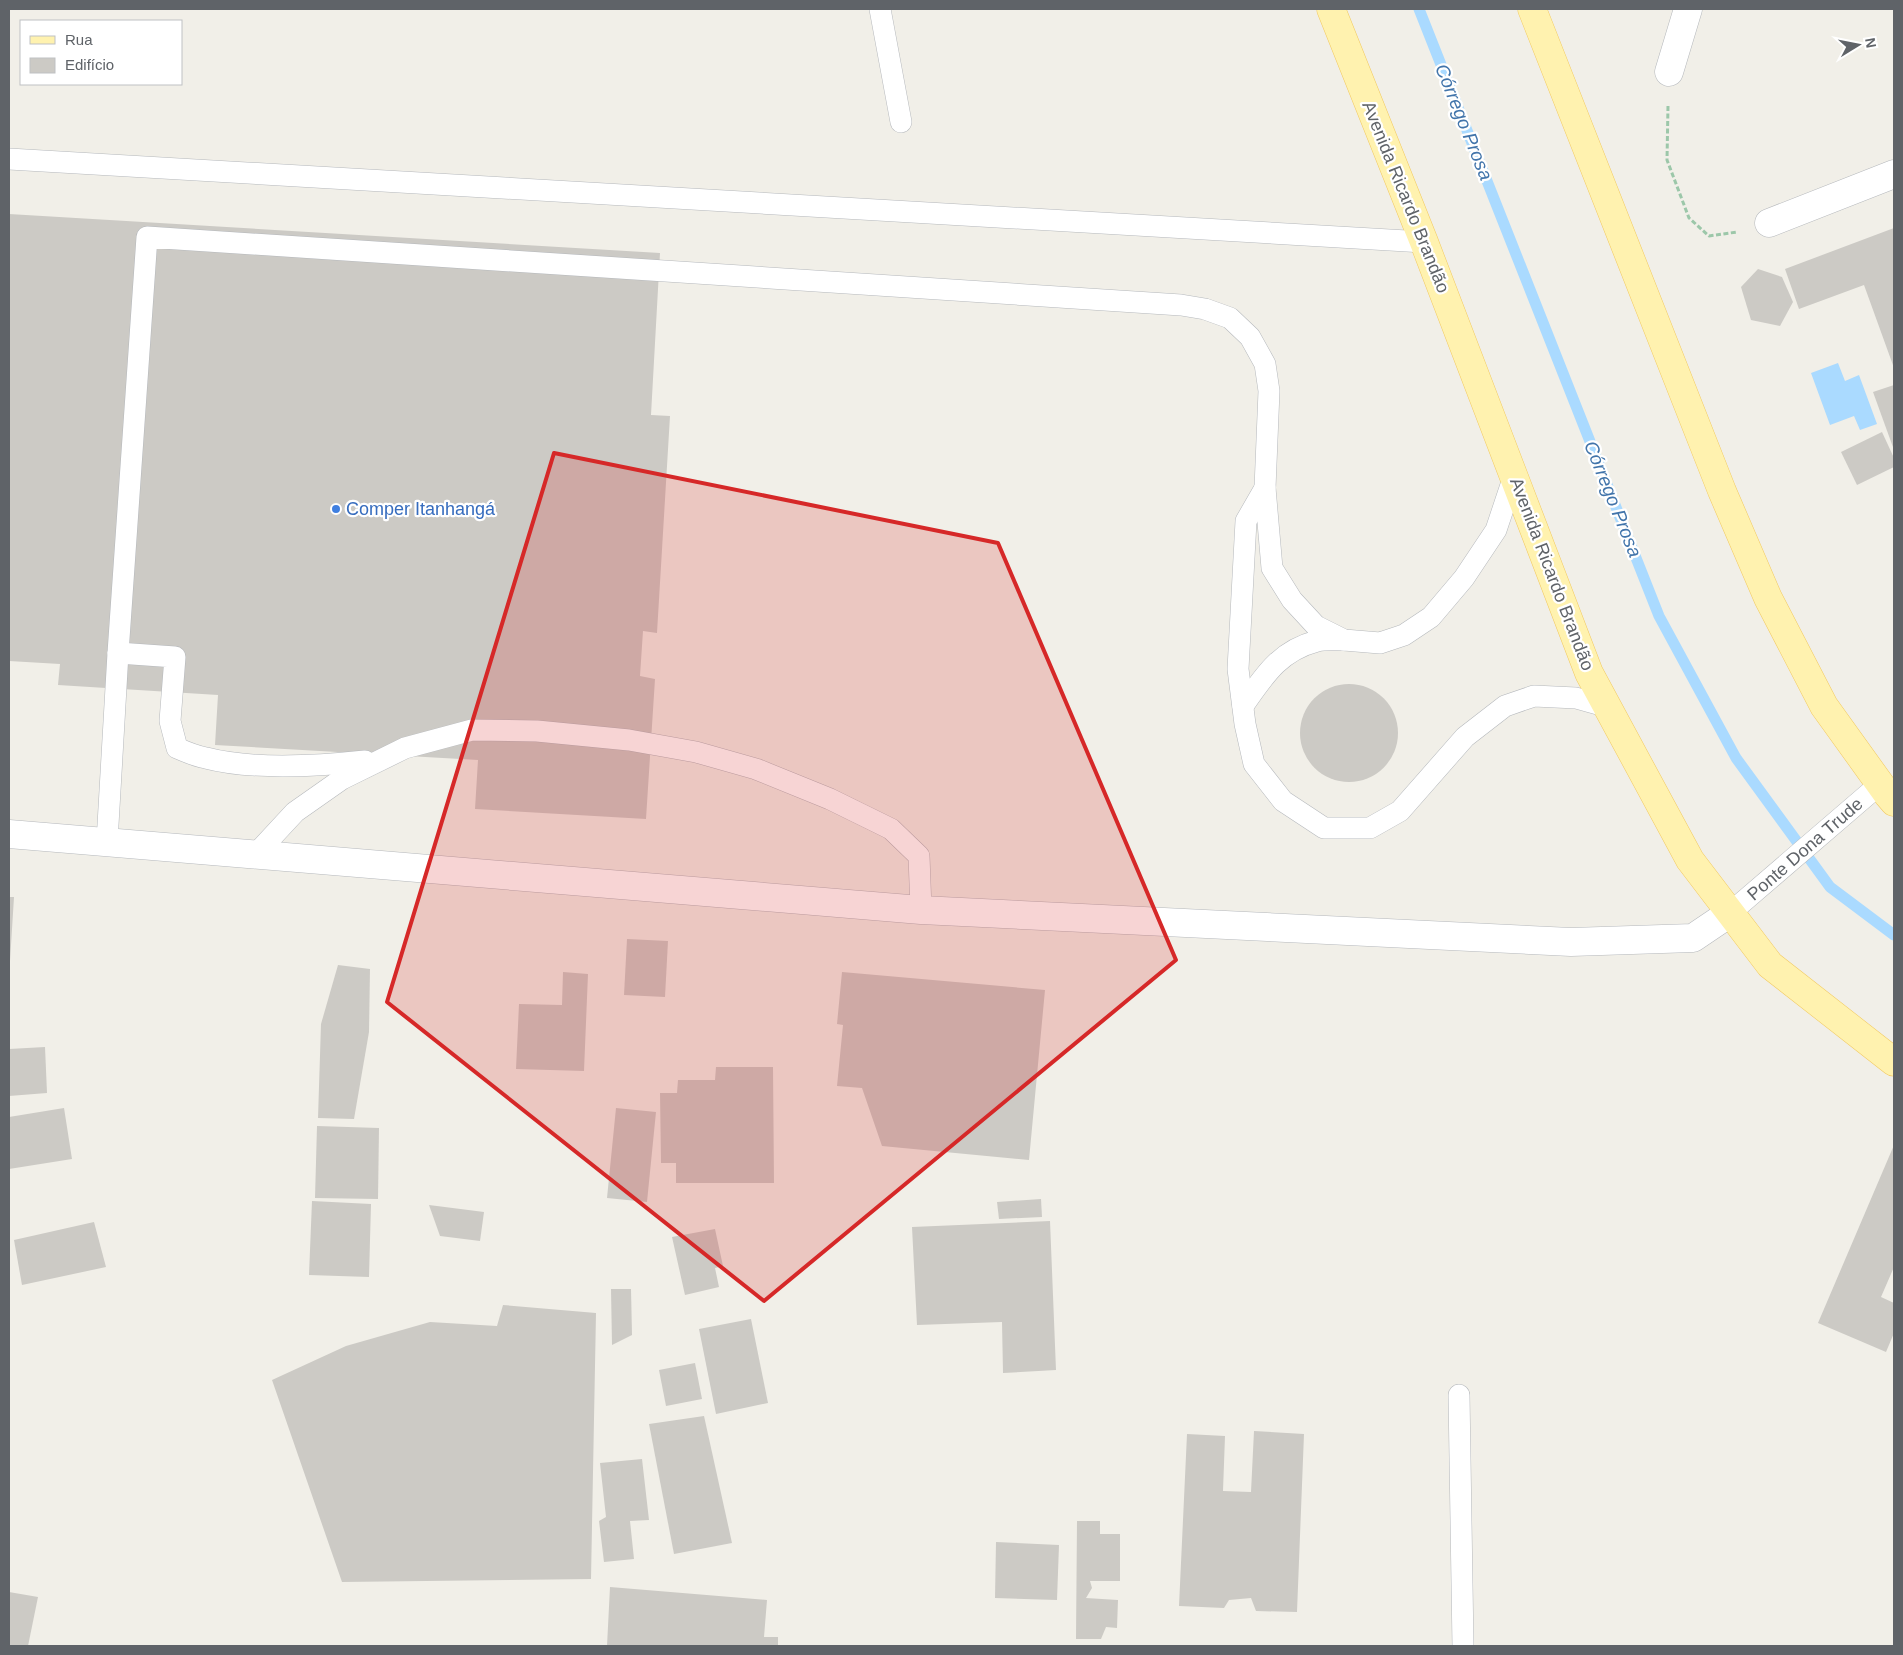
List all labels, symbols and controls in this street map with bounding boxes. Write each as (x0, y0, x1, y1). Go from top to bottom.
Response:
legend (20, 20, 182, 85)
north arrow (1833, 20, 1883, 70)
text: Rua (65, 31, 93, 48)
text: N (1862, 36, 1880, 49)
text: Edifício (65, 56, 114, 73)
water label: Córrego Prosa (1431, 61, 1497, 183)
street label: Avenida Ricardo Brandão (1358, 98, 1454, 296)
water label: Córrego Prosa (1580, 438, 1646, 560)
street label: Avenida Ricardo Brandão (1506, 475, 1598, 673)
place label: Comper Itanhangá (346, 499, 496, 519)
marker: Comper Itanhangá (330, 503, 342, 515)
street label: Ponte Dona Trude (1743, 794, 1867, 904)

